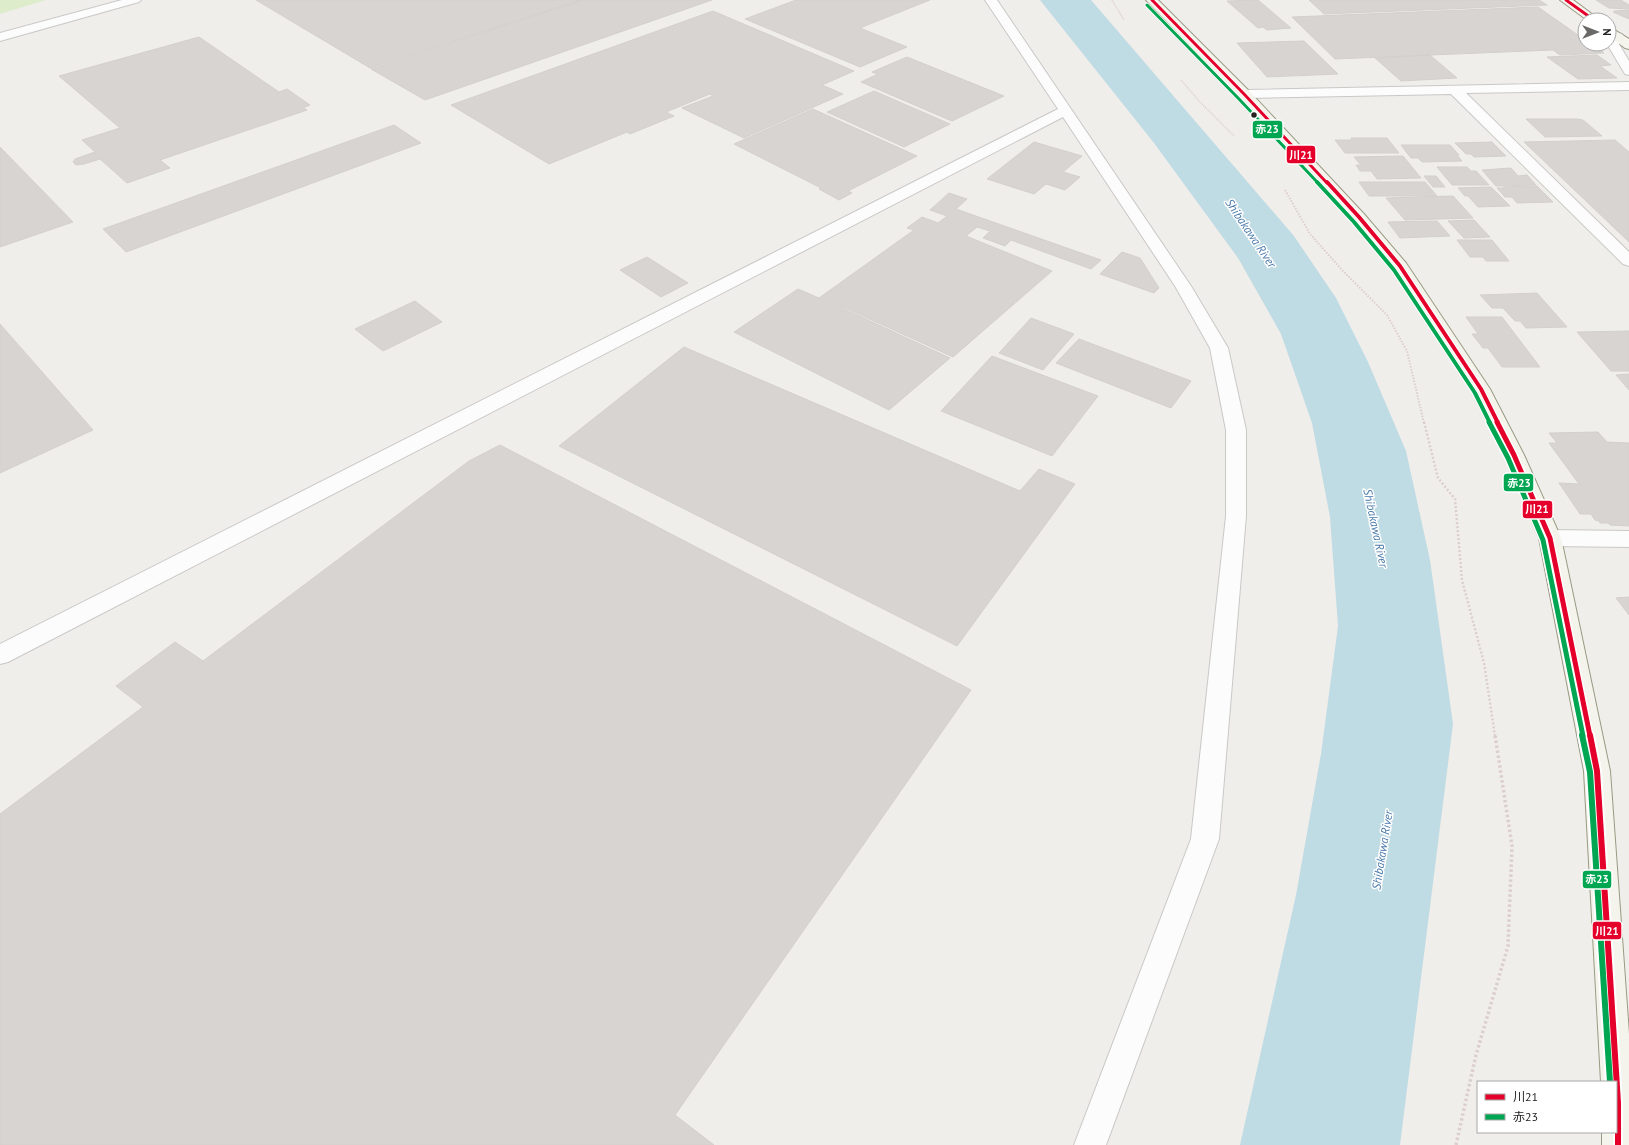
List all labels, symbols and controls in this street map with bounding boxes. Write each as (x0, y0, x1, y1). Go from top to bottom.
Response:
north arrow (1577, 12, 1617, 52)
text: N (1600, 28, 1614, 36)
unlabelled marker (1249, 110, 1259, 120)
line badge: 赤23 (1252, 120, 1283, 139)
text: 赤23 (1255, 122, 1279, 136)
line badge: 川21 (1286, 145, 1316, 164)
text: 川21 (1289, 148, 1313, 162)
water label: Shibakawa River (1222, 196, 1280, 271)
line badge: 赤23 (1503, 473, 1534, 492)
text: 赤23 (1507, 476, 1531, 490)
water label: Shibakawa River (1360, 487, 1392, 570)
line badge: 川21 (1522, 500, 1553, 519)
text: 川21 (1525, 502, 1549, 516)
water label: Shibakawa River (1368, 808, 1396, 891)
line badge: 赤23 (1582, 870, 1612, 889)
text: 赤23 (1585, 872, 1609, 886)
line badge: 川21 (1592, 921, 1622, 940)
text: 川21 (1595, 924, 1619, 938)
legend (1477, 1081, 1617, 1133)
text: 川21 (1513, 1089, 1538, 1104)
text: 赤23 (1513, 1109, 1538, 1124)

